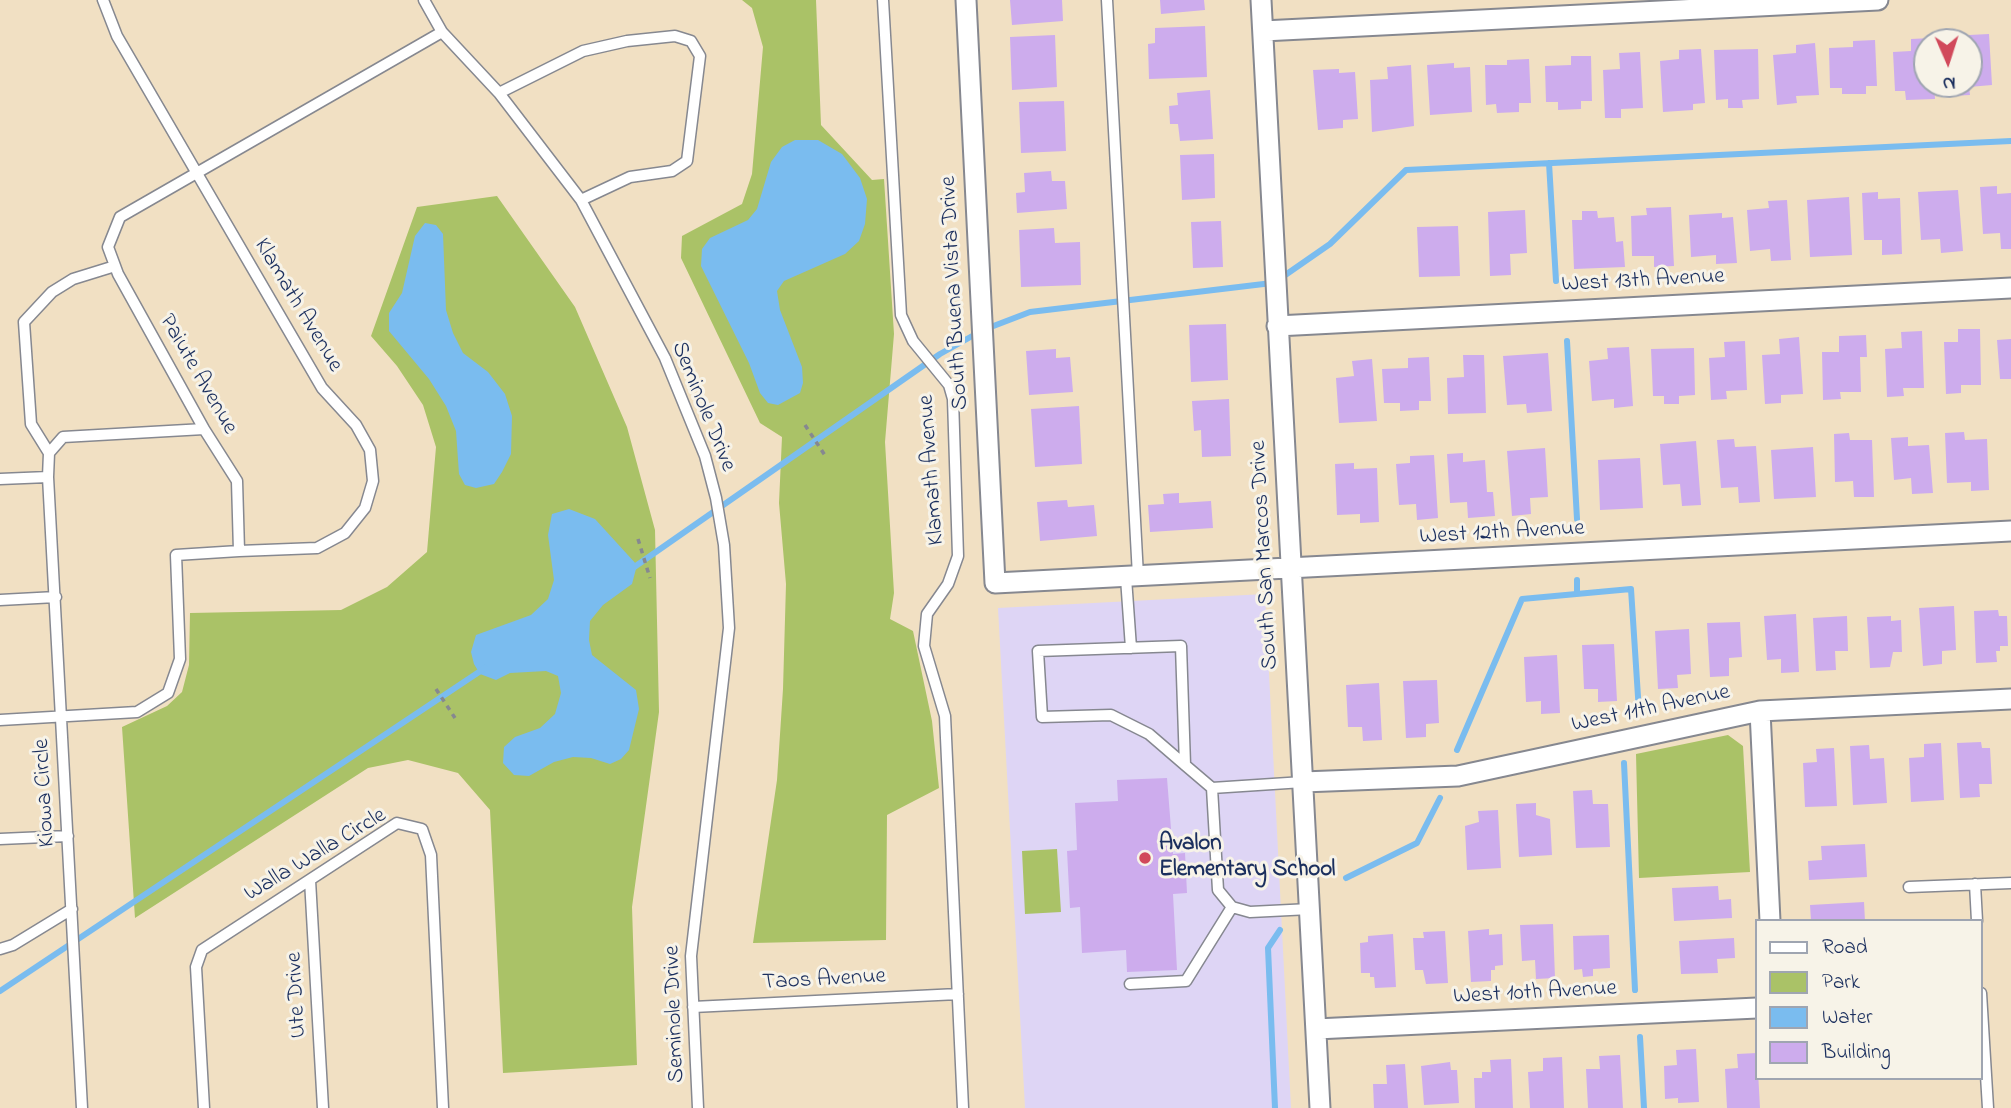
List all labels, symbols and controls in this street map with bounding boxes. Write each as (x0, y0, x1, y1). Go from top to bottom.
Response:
north arrow (1913, 28, 1983, 98)
text: N (1942, 69, 1956, 96)
street label: South Buena Vista Drive (936, 175, 976, 411)
street label: Klamath Avenue (246, 234, 348, 378)
street label: West 13th Avenue (1561, 264, 1725, 300)
street label: Paiute Avenue (152, 310, 242, 440)
street label: Seminole Drive (663, 338, 741, 476)
street label: Klamath Avenue (914, 394, 952, 546)
street label: South San Marcos Drive (1246, 440, 1286, 670)
street label: West 12th Avenue (1419, 516, 1585, 552)
street label: West 11th Avenue (1569, 680, 1733, 740)
street label: Kiowa Circle (29, 738, 63, 848)
street label: Walla Walla Circle (240, 803, 392, 909)
place label: Avalon Elementary School (1159, 831, 1335, 885)
marker: Avalon Elementary School (1137, 850, 1153, 866)
legend (1756, 919, 1983, 1080)
text: Road (1822, 933, 1868, 963)
street label: Seminole Drive (660, 945, 692, 1083)
street label: Ute Drive (282, 951, 314, 1039)
street label: Taos Avenue (761, 964, 887, 998)
text: Park (1822, 968, 1860, 998)
street label: West 10th Avenue (1453, 976, 1617, 1012)
text: Water (1822, 1003, 1873, 1033)
text: Building (1822, 1038, 1891, 1068)

